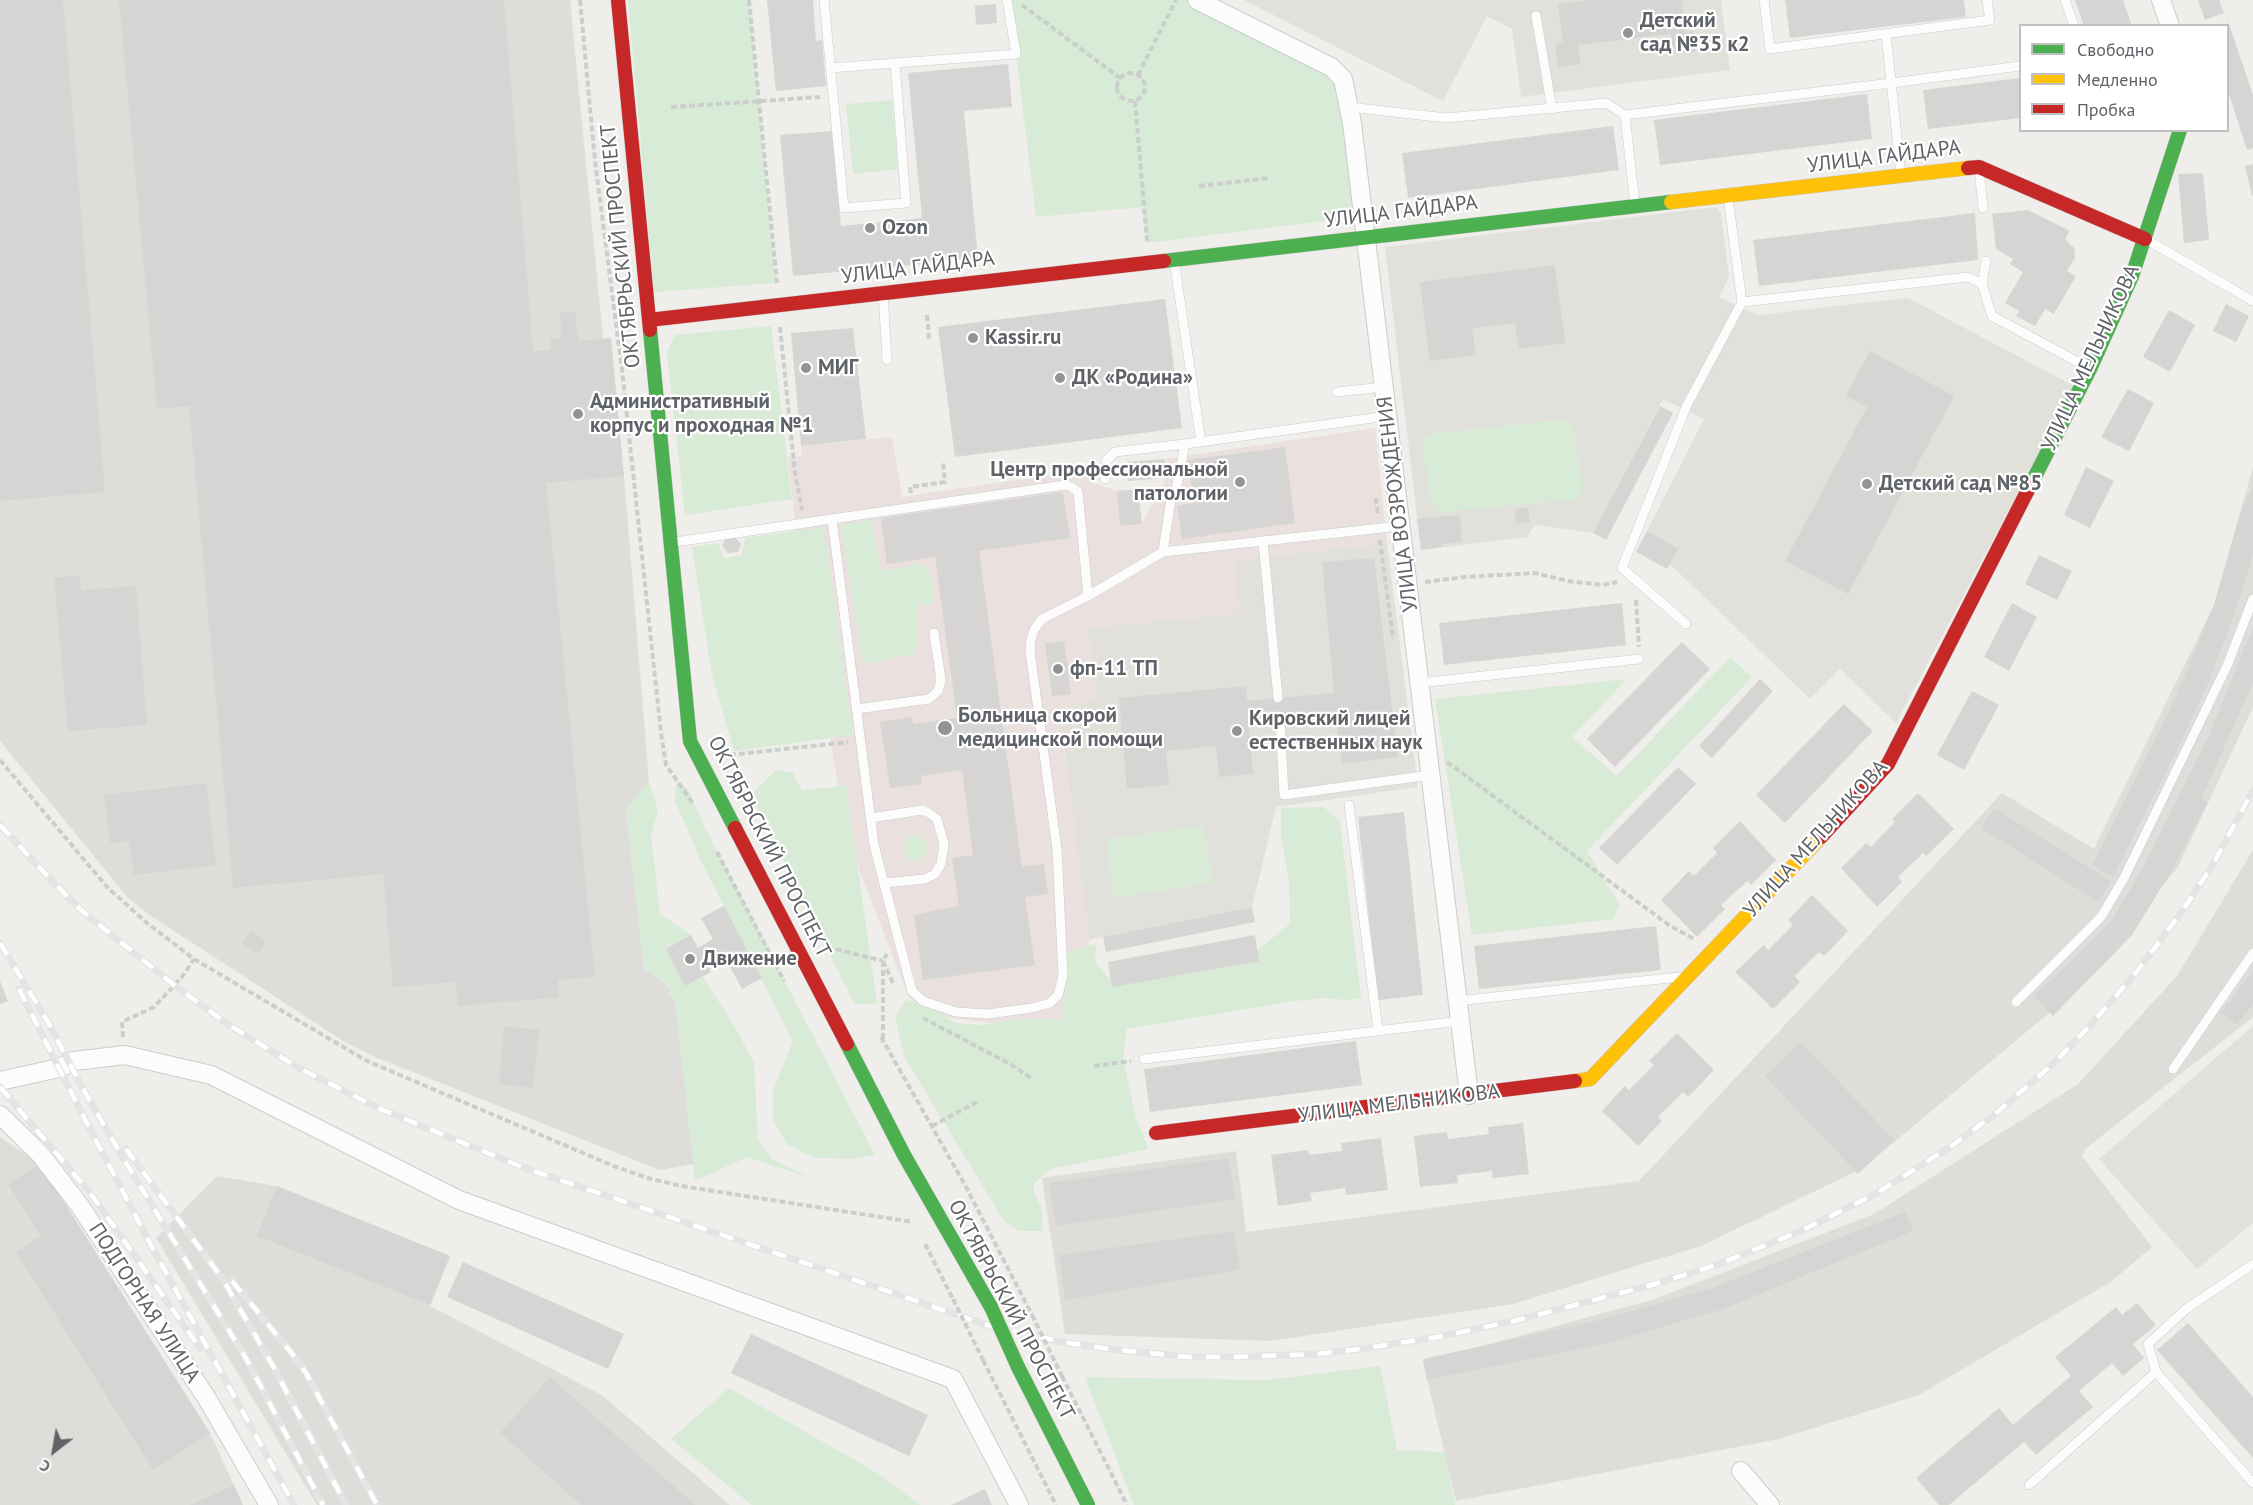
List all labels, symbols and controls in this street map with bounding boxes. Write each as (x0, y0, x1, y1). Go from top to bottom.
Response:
place label: Детский сад №35 к2 (1640, 8, 1750, 58)
legend (2019, 24, 2229, 132)
marker: Детский сад №35 к2 (1621, 26, 1635, 40)
text: Свободно (2077, 38, 2154, 61)
text: Медленно (2077, 68, 2158, 91)
text: Пробка (2077, 98, 2135, 121)
street label: ОКТЯБРЬСКИЙ ПРОСПЕКТ (596, 123, 646, 369)
street label: УЛИЦА ГАЙДАРА (1806, 135, 1962, 179)
street label: УЛИЦА ГАЙДАРА (1323, 190, 1479, 234)
place label: Ozon (882, 215, 928, 241)
marker: Ozon (863, 221, 877, 235)
street label: УЛИЦА ГАЙДАРА (840, 246, 996, 290)
street label: УЛИЦА МЕЛЬНИКОВА (2037, 261, 2145, 455)
place label: Kassir.ru (985, 325, 1061, 351)
marker: Kassir.ru (966, 331, 980, 345)
place label: МИГ (818, 355, 858, 381)
marker: МИГ (799, 361, 813, 375)
place label: ДК «Родина» (1072, 365, 1193, 391)
marker: ДК «Родина» (1053, 371, 1067, 385)
place label: Административный корпус и проходная №1 (590, 389, 813, 439)
street label: УЛИЦА ВОЗРОЖДЕНИЯ (1372, 395, 1424, 613)
marker: Административный корпус и проходная №1 (571, 407, 585, 421)
place label: Центр профессиональной патологии (990, 457, 1228, 507)
place label: Детский сад №85 (1879, 471, 2042, 497)
marker: Центр профессиональной патологии (1233, 475, 1247, 489)
marker: Детский сад №85 (1860, 477, 1874, 491)
place label: фп-11 ТП (1070, 656, 1158, 682)
marker: фп-11 ТП (1051, 662, 1065, 676)
place label: Больница скорой медицинской помощи (958, 703, 1163, 753)
place label: Кировский лицей естественных наук (1249, 706, 1422, 756)
marker: Больница скорой медицинской помощи (936, 719, 954, 737)
marker: Кировский лицей естественных наук (1230, 724, 1244, 738)
street label: ОКТЯБРЬСКИЙ ПРОСПЕКТ (702, 732, 836, 962)
street label: УЛИЦА МЕЛЬНИКОВА (1739, 755, 1893, 923)
place label: Движение (702, 946, 797, 972)
marker: Движение (683, 952, 697, 966)
street label: УЛИЦА МЕЛЬНИКОВА (1297, 1079, 1501, 1129)
street label: ОКТЯБРЬСКИЙ ПРОСПЕКТ (942, 1196, 1080, 1424)
street label: ПОДГОРНАЯ УЛИЦА (83, 1218, 205, 1388)
north arrow (24, 1421, 84, 1481)
text: С (36, 1456, 54, 1477)

